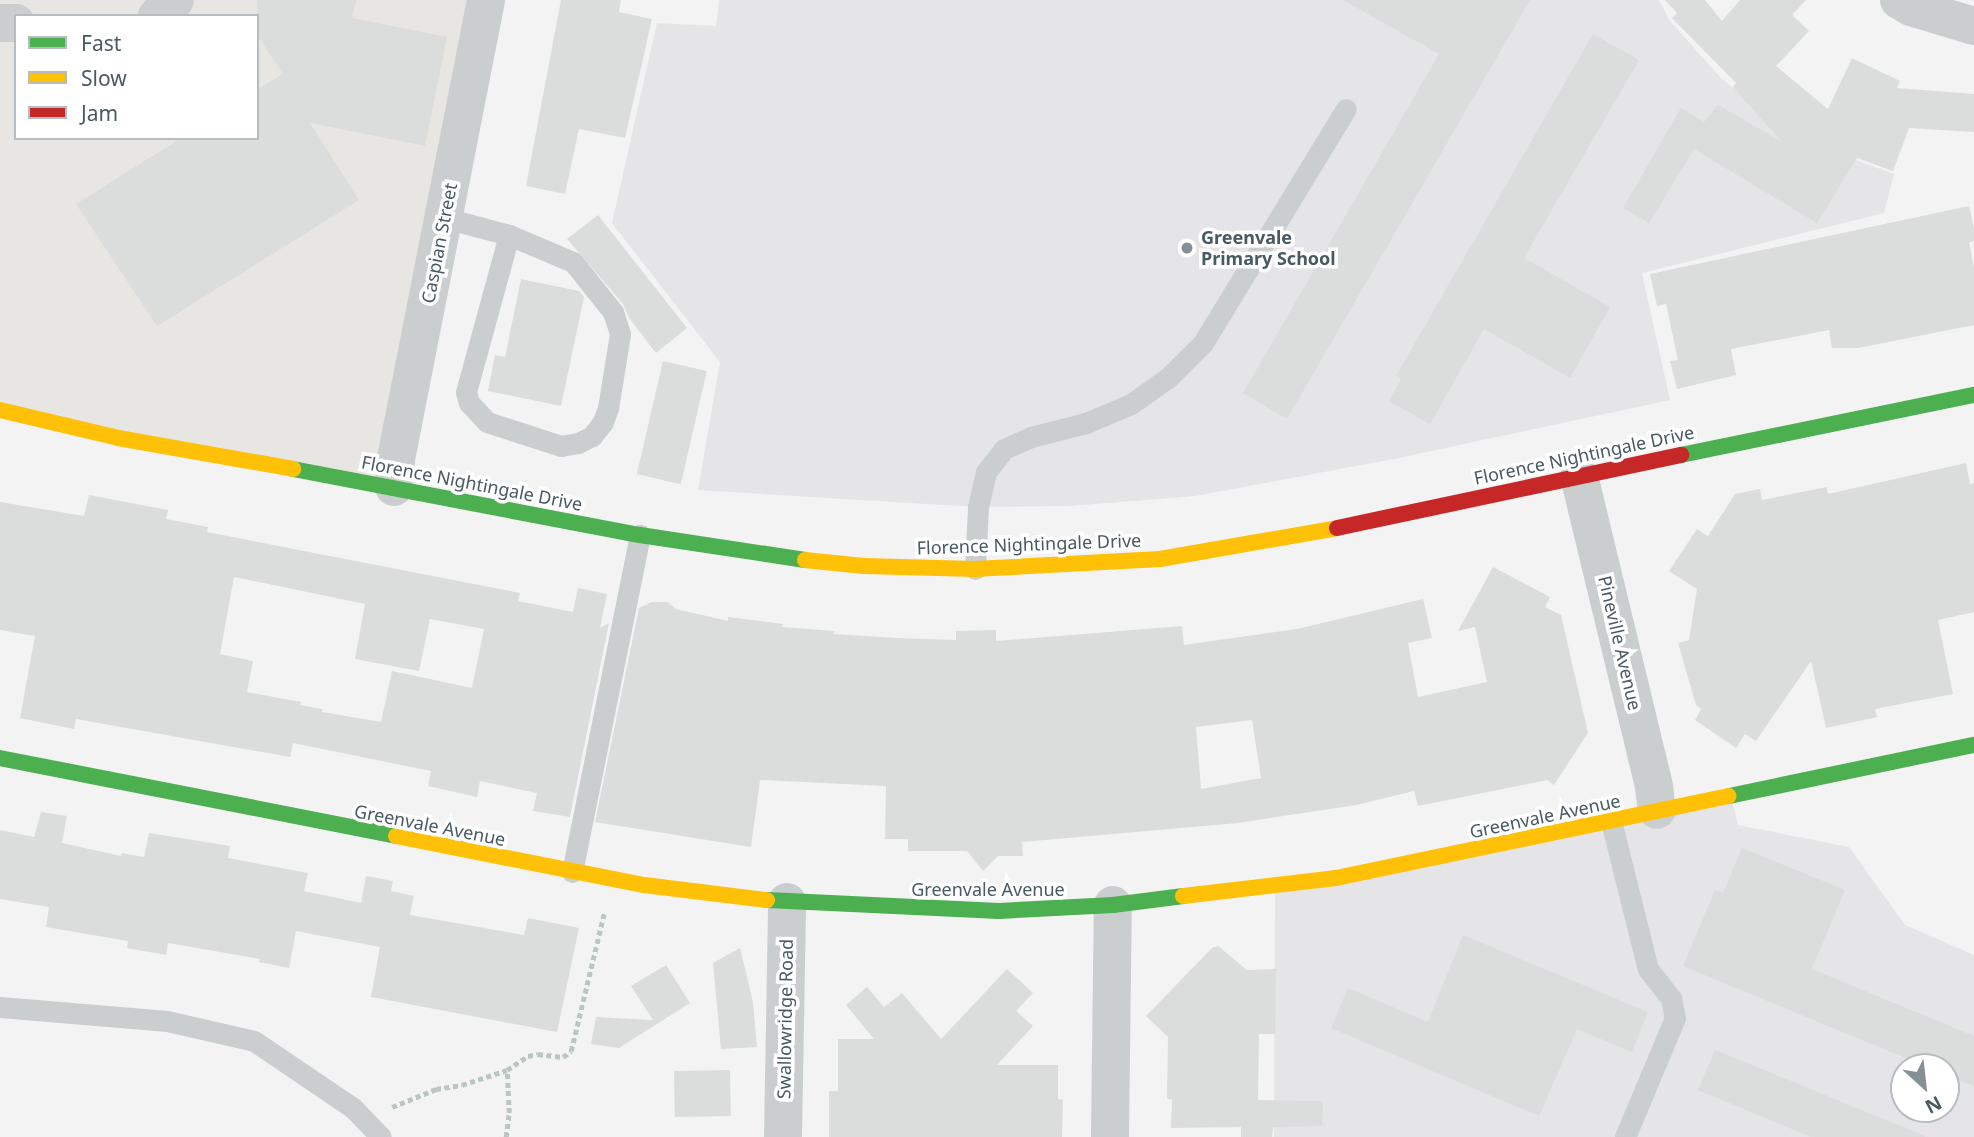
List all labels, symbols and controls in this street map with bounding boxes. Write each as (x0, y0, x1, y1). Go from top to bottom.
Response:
legend (14, 14, 259, 140)
text: Fast (81, 29, 121, 57)
text: Slow (81, 64, 127, 92)
text: Jam (81, 99, 118, 127)
street label: Caspian Street (417, 181, 461, 305)
place label: Greenvale Primary School (1201, 227, 1336, 270)
marker: Greenvale Primary School (1179, 240, 1195, 256)
street label: Florence Nightingale Drive (1472, 421, 1696, 489)
street label: Florence Nightingale Drive (360, 451, 584, 515)
street label: Florence Nightingale Drive (916, 529, 1142, 559)
street label: Pineville Avenue (1594, 574, 1646, 712)
street label: Greenvale Avenue (1468, 789, 1622, 843)
street label: Greenvale Avenue (353, 800, 507, 850)
street label: Greenvale Avenue (911, 878, 1065, 900)
street label: Swallowridge Road (773, 939, 797, 1099)
north arrow (1890, 1053, 1960, 1123)
text: N (1921, 1090, 1946, 1120)

